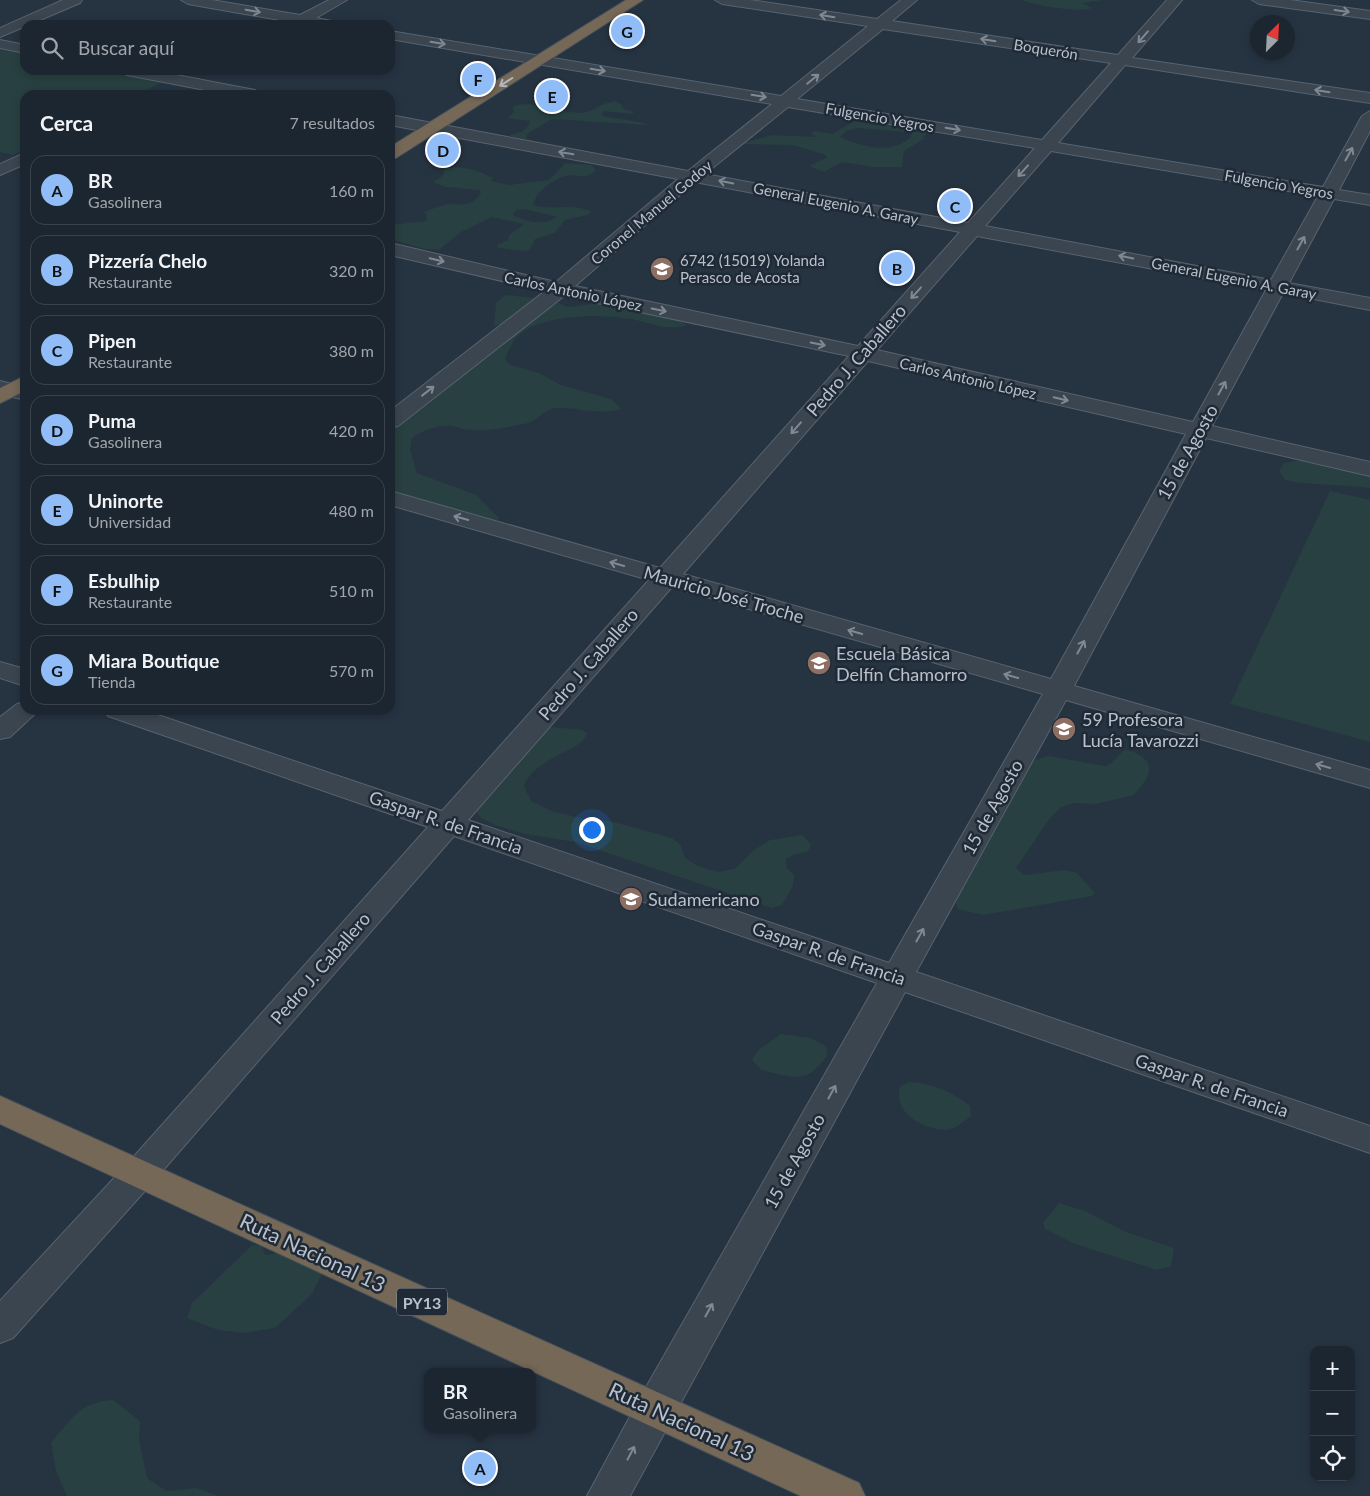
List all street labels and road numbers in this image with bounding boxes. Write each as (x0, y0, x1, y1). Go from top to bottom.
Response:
street label: Boquerón (1013, 35, 1079, 63)
street label: Fulgencio Yegros (824, 99, 936, 135)
street label: Coronel Manuel Godoy (587, 156, 715, 268)
street label: Fulgencio Yegros (1223, 166, 1335, 202)
street label: General Eugenio A. Garay (752, 178, 920, 228)
street label: General Eugenio A. Garay (1150, 253, 1318, 303)
street label: Carlos Antonio López (503, 268, 644, 314)
street label: Pedro J. Caballero (801, 300, 911, 420)
street label: Carlos Antonio López (898, 353, 1039, 403)
street label: 15 de Agosto (1152, 401, 1222, 503)
street label: Mauricio José Troche (641, 561, 807, 627)
street label: Pedro J. Caballero (533, 604, 643, 724)
street label: 15 de Agosto (957, 756, 1027, 858)
street label: Gaspar R. de Francia (366, 785, 526, 859)
street label: Pedro J. Caballero (265, 908, 375, 1028)
street label: Gaspar R. de Francia (749, 916, 909, 990)
street label: Gaspar R. de Francia (1132, 1048, 1292, 1122)
street label: 15 de Agosto (759, 1110, 829, 1212)
street label: Ruta Nacional 13 (236, 1207, 390, 1297)
road number: PY13 (397, 1288, 447, 1315)
street label: Ruta Nacional 13 (605, 1376, 759, 1466)

